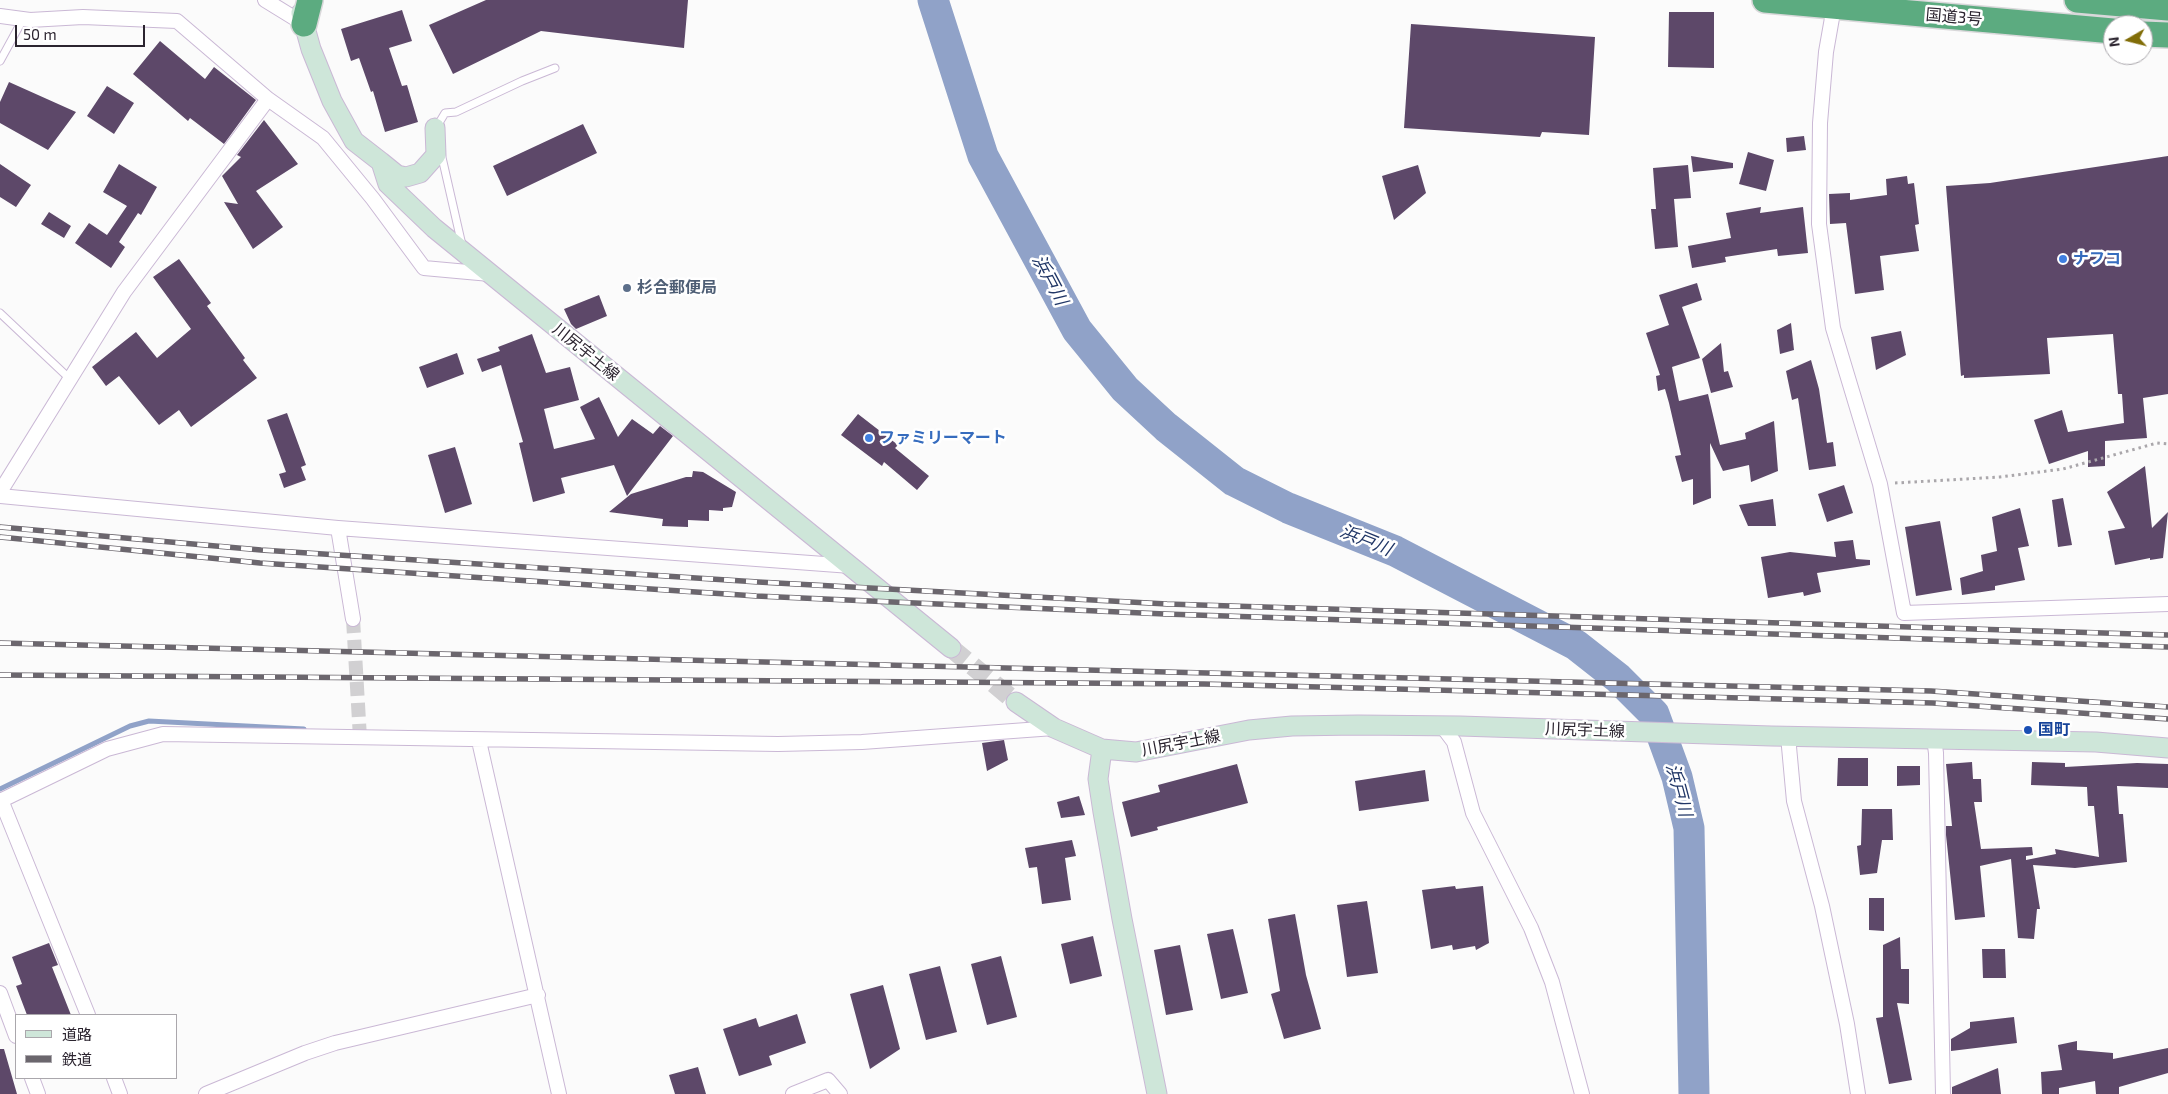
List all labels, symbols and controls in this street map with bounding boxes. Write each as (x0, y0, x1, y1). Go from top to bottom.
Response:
street label: 国道3号 (1925, 5, 1983, 29)
scale bar (18, 15, 148, 47)
north arrow (2103, 15, 2153, 65)
text: 50 m (23, 25, 57, 43)
text: N (2105, 36, 2123, 48)
place label: ナフコ (2073, 249, 2121, 269)
water label: 浜戸川 (1028, 251, 1072, 309)
marker: ナフコ (2057, 253, 2069, 265)
place label: 杉合郵便局 (637, 278, 717, 298)
marker: 杉合郵便局 (621, 282, 633, 294)
street label: 川尻宇土線 (549, 319, 623, 385)
place label: ファミリーマート (879, 428, 1007, 448)
marker: ファミリーマート (863, 432, 875, 444)
water label: 浜戸川 (1337, 520, 1395, 560)
street label: 川尻宇土線 (1545, 719, 1625, 741)
place label: 国町 (2038, 720, 2070, 740)
marker: 国町 (2022, 724, 2034, 736)
street label: 川尻宇土線 (1140, 726, 1222, 760)
water label: 浜戸川 (1662, 761, 1696, 819)
legend (15, 1014, 178, 1079)
text: 道路 (62, 1025, 92, 1043)
text: 鉄道 (62, 1050, 92, 1068)

